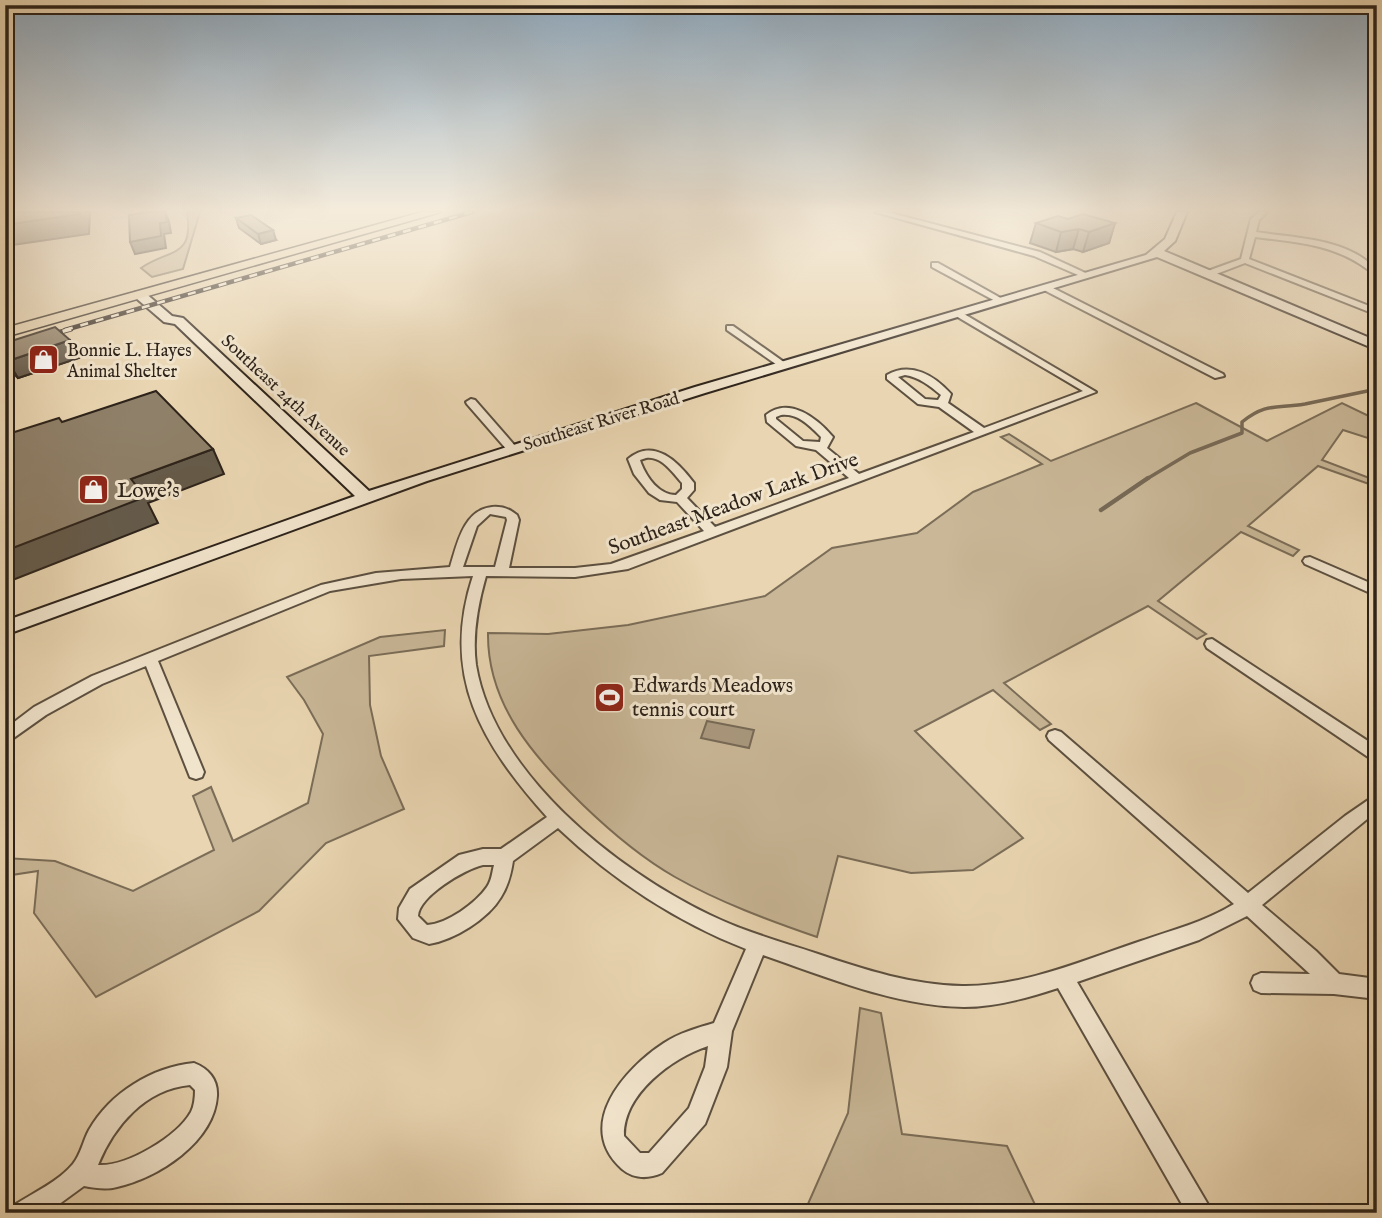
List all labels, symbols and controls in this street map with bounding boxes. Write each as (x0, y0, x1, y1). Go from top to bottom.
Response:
street label: Southeast 24th Avenue (216, 330, 354, 462)
place label: Bonnie L. Hayes Animal Shelter (66, 340, 192, 384)
shop icon: Bonnie L. Hayes Animal Shelter (27, 343, 61, 377)
street label: Southeast River Road (521, 388, 683, 457)
street label: Southeast Meadow Lark Drive (605, 446, 863, 562)
shop icon: Lowe's (77, 473, 111, 507)
place label: Lowe's (117, 478, 180, 505)
place label: Edwards Meadows tennis court (632, 673, 793, 724)
sports icon: Edwards Meadows tennis court (592, 680, 626, 714)

